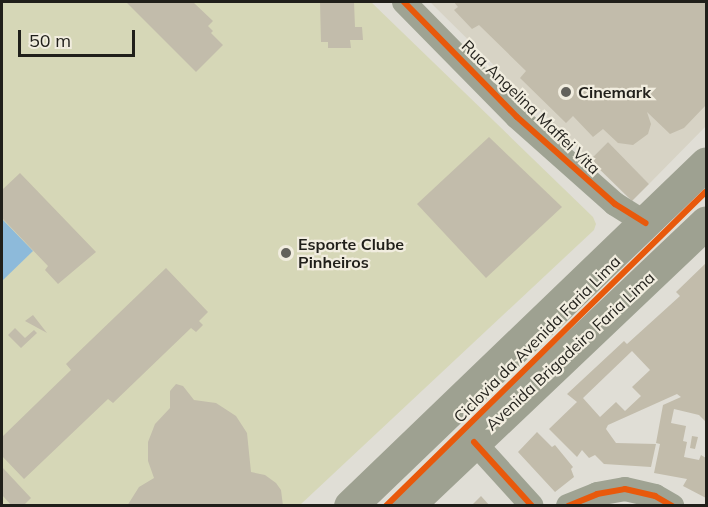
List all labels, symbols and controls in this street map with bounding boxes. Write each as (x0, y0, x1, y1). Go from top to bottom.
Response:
scale bar (21, 18, 138, 56)
text: 50 m (29, 29, 71, 52)
street label: Rua Angelina Maffei Vita (458, 36, 604, 178)
place label: Cinemark (578, 82, 651, 102)
marker: Cinemark (559, 85, 573, 99)
place label: Esporte Clube Pinheiros (298, 234, 404, 272)
marker: Esporte Clube Pinheiros (279, 246, 293, 260)
street label: Ciclovia da Avenida Faria Lima (450, 252, 624, 426)
street label: Avenida Brigadeiro Faria Lima (482, 268, 658, 434)

